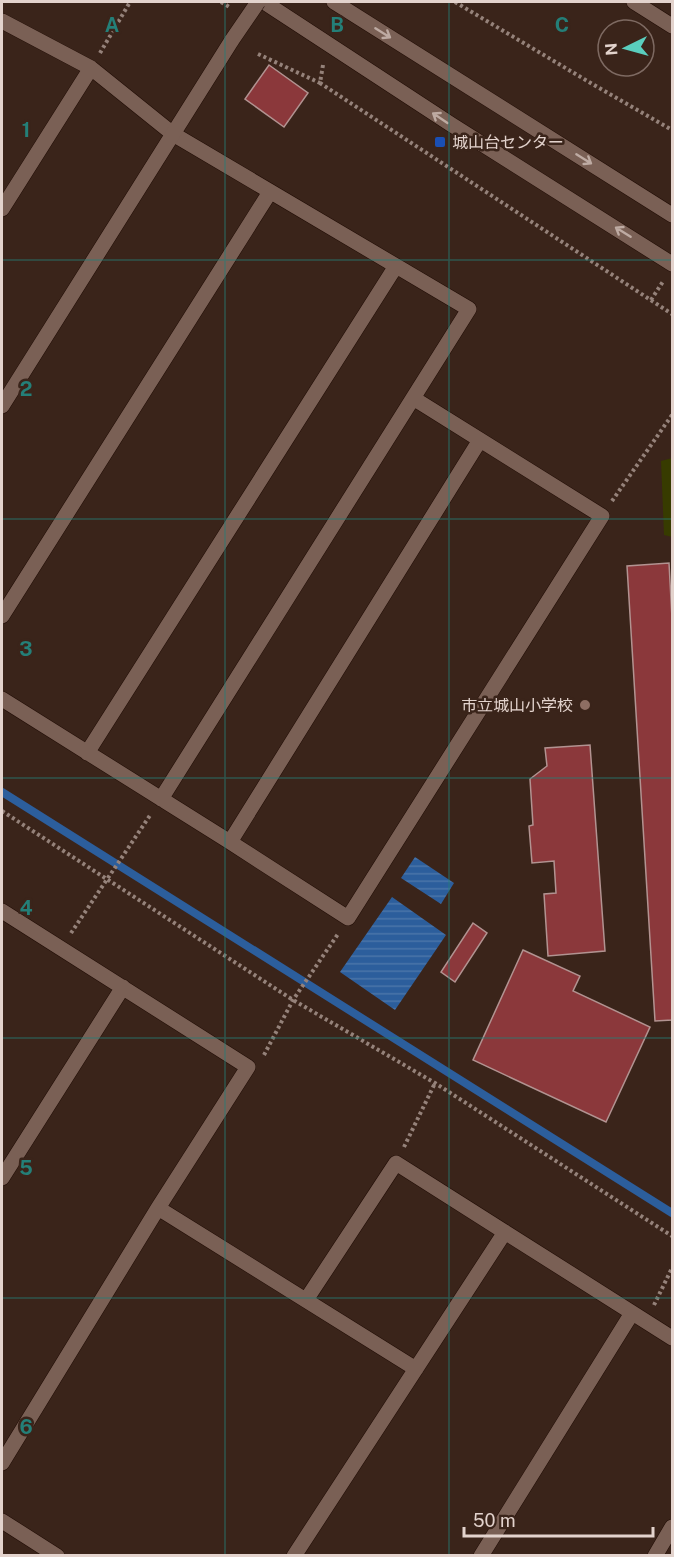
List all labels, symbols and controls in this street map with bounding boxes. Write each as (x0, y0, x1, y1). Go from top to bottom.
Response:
text: A (105, 13, 119, 37)
text: B (330, 13, 344, 37)
text: C (555, 13, 569, 37)
north arrow (596, 18, 656, 78)
one-way arrow (375, 26, 392, 39)
text: N (602, 42, 622, 56)
one-way arrow (432, 111, 449, 123)
text: 1 (22, 118, 30, 142)
place label: 城山台センター (452, 133, 564, 152)
marker: 城山台センター (433, 135, 447, 149)
one-way arrow (575, 154, 592, 166)
one-way arrow (615, 226, 632, 238)
text: 2 (20, 377, 32, 401)
text: 3 (19, 637, 33, 661)
place label: 市立城山小学校 (461, 696, 573, 715)
marker: 市立城山小学校 (578, 698, 592, 712)
text: 4 (19, 896, 33, 920)
text: 5 (19, 1156, 33, 1180)
text: 6 (19, 1415, 33, 1439)
scale bar (464, 1500, 653, 1538)
text: 50 m (473, 1510, 516, 1531)

